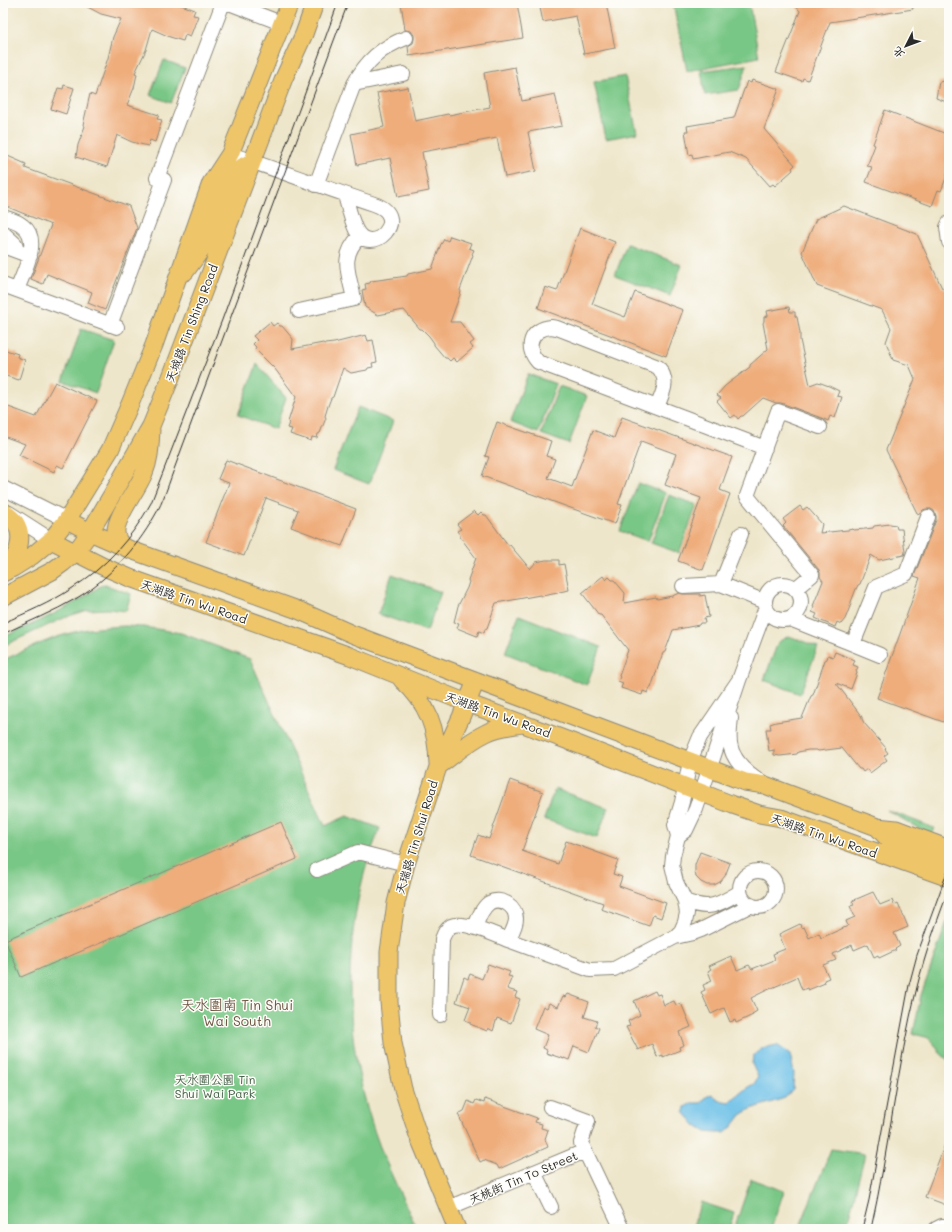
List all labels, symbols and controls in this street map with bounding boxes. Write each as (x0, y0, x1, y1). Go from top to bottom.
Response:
north arrow (886, 26, 926, 66)
text: 北 (889, 44, 907, 62)
street label: 天城路 Tin Shing Road (161, 261, 221, 384)
street label: 天湖路 Tin Wu Road (139, 575, 250, 627)
street label: 天湖路 Tin Wu Road (443, 687, 553, 741)
street label: 天瑞路 Tin Shui Road (391, 778, 441, 896)
street label: 天湖路 Tin Wu Road (769, 809, 880, 861)
district label: 天水圍南 Tin Shui Wai South (181, 995, 293, 1030)
park label: 天水圍公園 Tin Shui Wai Park (175, 1071, 255, 1101)
street label: 天桃街 Tin To Street (466, 1147, 580, 1207)

